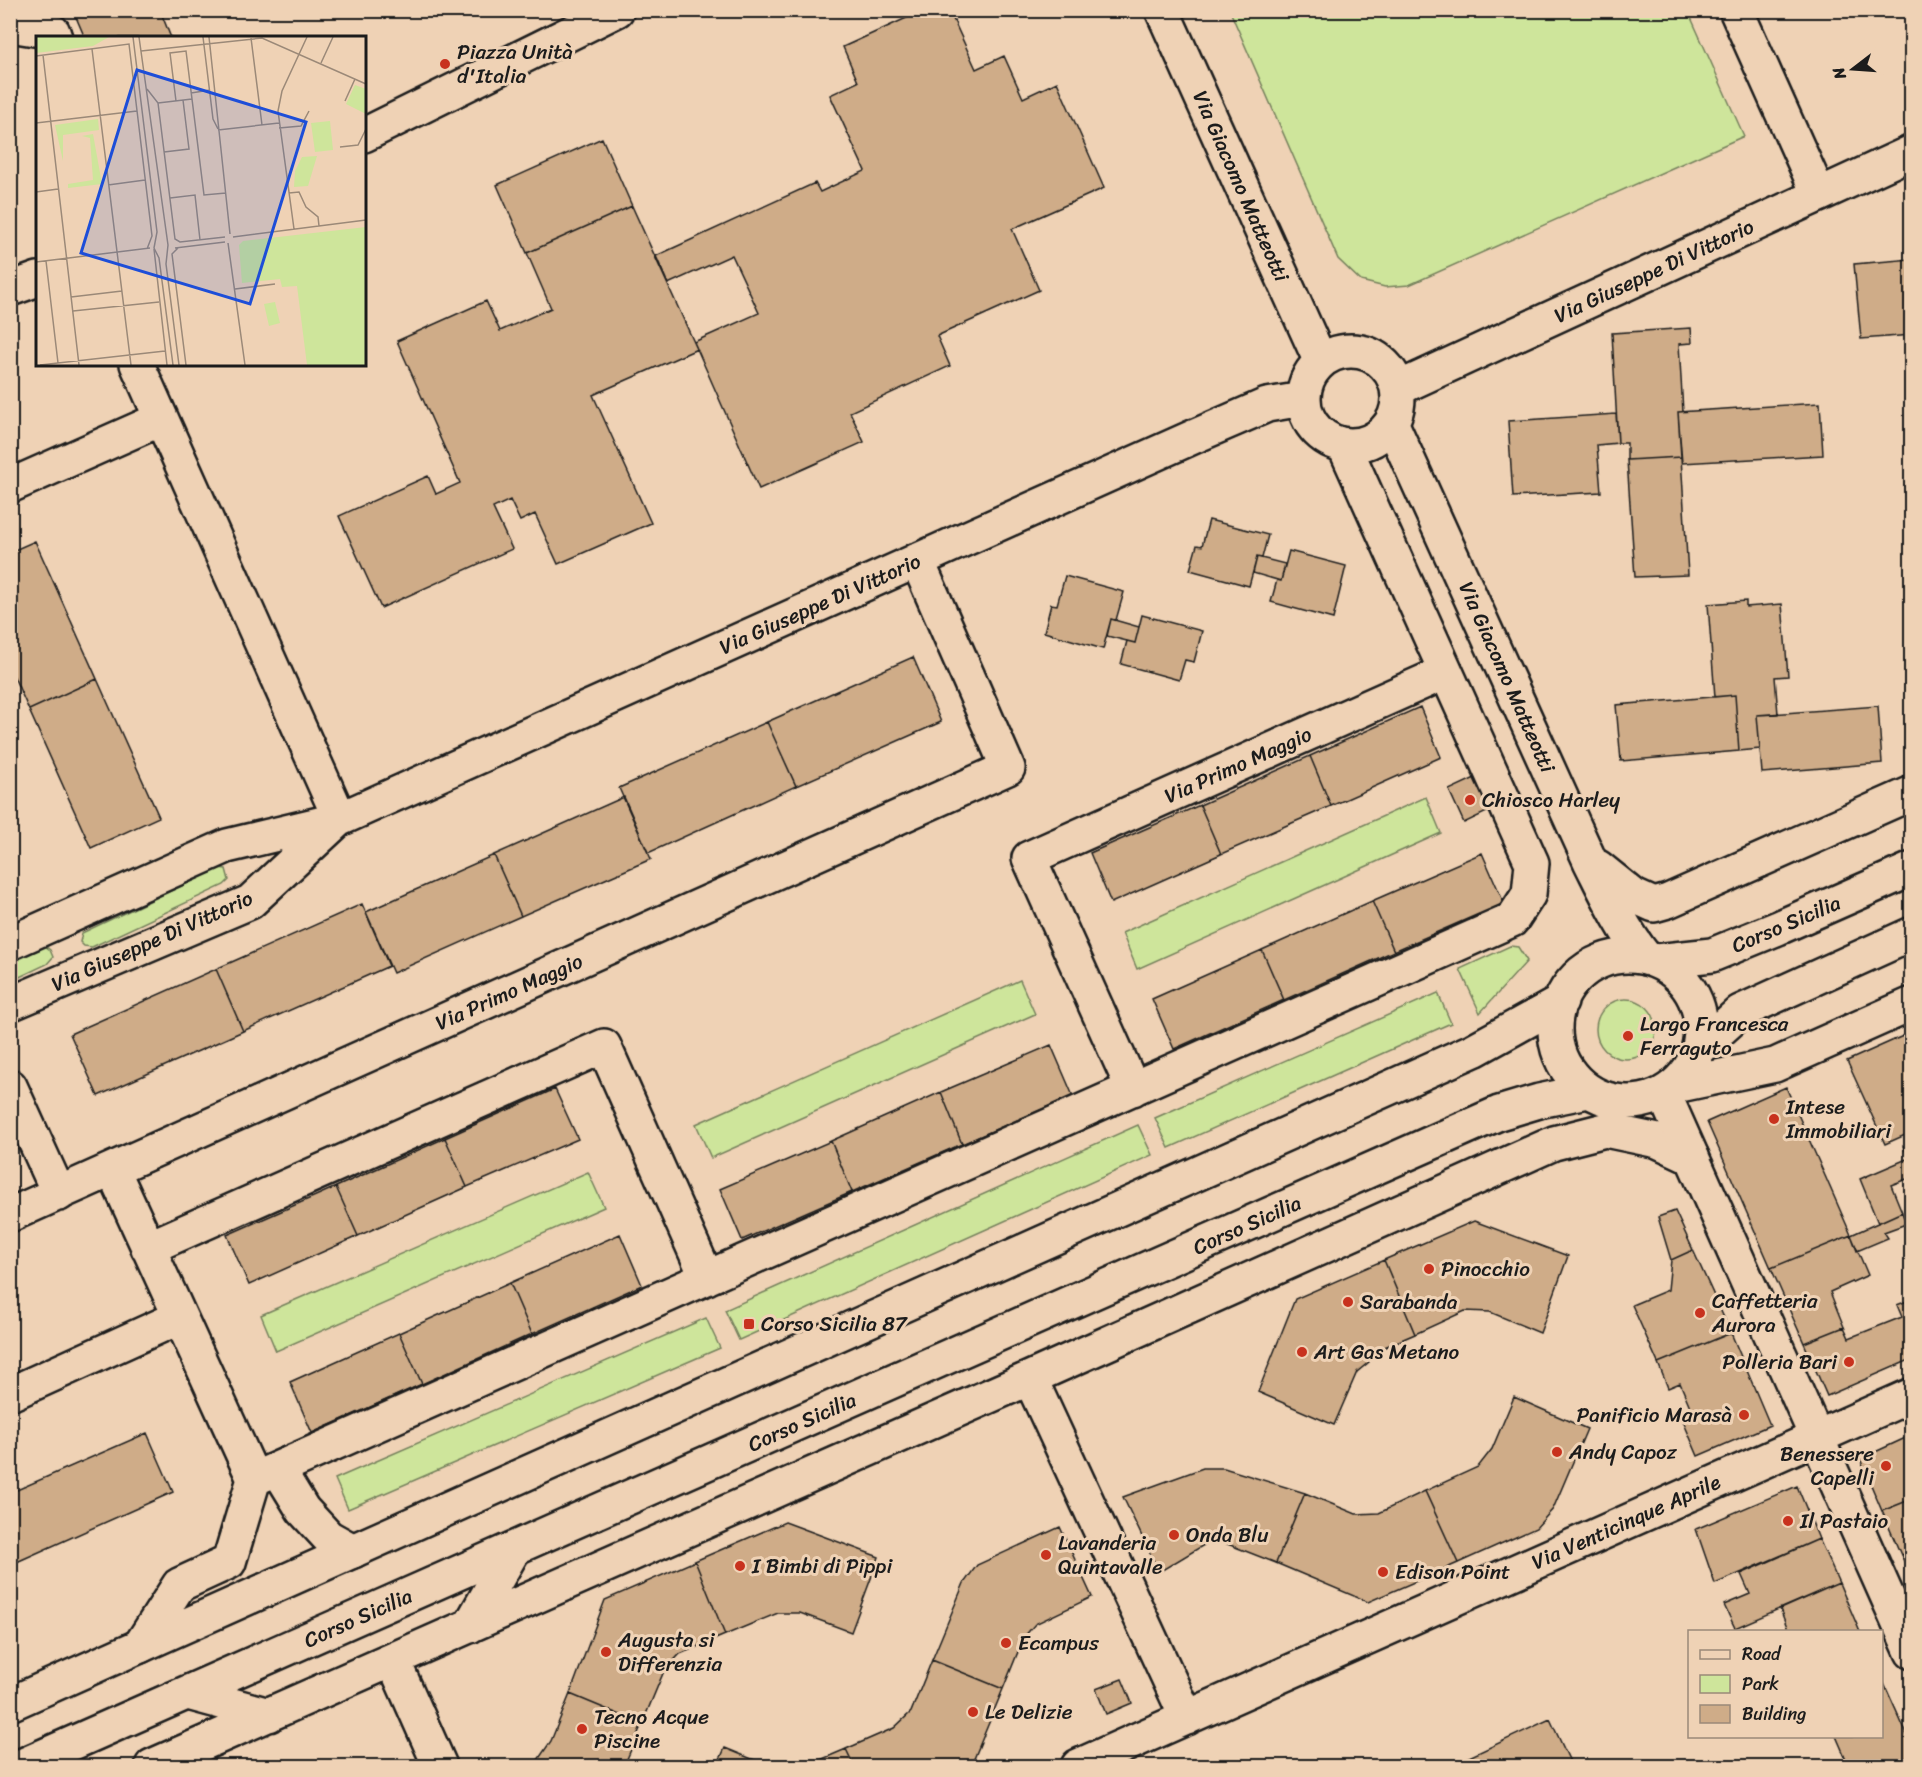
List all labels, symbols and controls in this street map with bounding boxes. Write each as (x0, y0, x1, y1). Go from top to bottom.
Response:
place label: Piazza Unità d'Italia (457, 33, 573, 95)
inset map (36, 36, 366, 366)
north arrow (1823, 39, 1883, 99)
marker: Piazza Unità d'Italia (438, 57, 452, 71)
text: N (1823, 63, 1855, 84)
street label: Via Giacomo Matteotti (1182, 84, 1301, 289)
street label: Via Giuseppe Di Vittorio (1547, 208, 1761, 334)
street label: Via Giuseppe Di Vittorio (713, 542, 927, 666)
street label: Via Giacomo Matteotti (1448, 575, 1567, 780)
street label: Via Primo Maggio (1158, 715, 1318, 815)
place label: Chiosco Harley (1482, 781, 1620, 819)
marker: Chiosco Harley (1463, 793, 1477, 807)
street label: Via Giuseppe Di Vittorio (45, 879, 259, 1003)
street label: Corso Sicilia (1725, 884, 1847, 964)
street label: Via Primo Maggio (429, 942, 589, 1042)
place label: Largo Francesca Ferraguto (1640, 1005, 1789, 1067)
marker: Largo Francesca Ferraguto (1621, 1029, 1635, 1043)
place label: Intese Immobiliari (1785, 1088, 1892, 1150)
marker: Intese Immobiliari (1767, 1112, 1781, 1126)
street label: Corso Sicilia (1186, 1184, 1308, 1266)
place label: Pinocchio (1441, 1250, 1530, 1288)
marker: Pinocchio (1422, 1262, 1436, 1276)
place label: Caffetteria Aurora (1711, 1282, 1818, 1344)
place label: Sarabanda (1360, 1283, 1458, 1321)
marker: Sarabanda (1341, 1295, 1355, 1309)
place label: Corso Sicilia 87 (761, 1305, 909, 1343)
marker: Caffetteria Aurora (1693, 1306, 1707, 1320)
marker: Corso Sicilia 87 (742, 1317, 756, 1331)
place label: Art Gas Metano (1313, 1333, 1460, 1371)
place label: Polleria Bari (1722, 1343, 1838, 1381)
marker: Art Gas Metano (1295, 1345, 1309, 1359)
marker: Polleria Bari (1842, 1355, 1856, 1369)
street label: Corso Sicilia (741, 1381, 863, 1463)
place label: Panificio Marasà (1577, 1396, 1732, 1434)
marker: Panificio Marasà (1737, 1408, 1751, 1422)
place label: Andy Capoz (1568, 1433, 1678, 1471)
place label: Benessere Capelli (1780, 1435, 1875, 1497)
marker: Andy Capoz (1550, 1445, 1564, 1459)
marker: Benessere Capelli (1879, 1459, 1893, 1473)
street label: Via Venticinque Aprile (1525, 1463, 1727, 1581)
place label: Il Pastaio (1799, 1502, 1889, 1540)
marker: Il Pastaio (1781, 1514, 1795, 1528)
place label: Onda Blu (1186, 1516, 1269, 1554)
place label: Lavanderia Quintavalle (1058, 1524, 1163, 1586)
marker: Onda Blu (1167, 1528, 1181, 1542)
place label: I Bimbi di Pippi (751, 1547, 893, 1585)
marker: Lavanderia Quintavalle (1039, 1548, 1053, 1562)
place label: Edison Point (1395, 1553, 1510, 1591)
marker: I Bimbi di Pippi (733, 1559, 747, 1573)
marker: Edison Point (1376, 1565, 1390, 1579)
street label: Corso Sicilia (297, 1577, 419, 1659)
place label: Augusta si Differenzia (617, 1621, 723, 1683)
place label: Ecampus (1018, 1624, 1099, 1662)
legend (1688, 1630, 1883, 1738)
marker: Ecampus (999, 1636, 1013, 1650)
text: Road (1742, 1638, 1782, 1670)
marker: Augusta si Differenzia (599, 1645, 613, 1659)
text: Park (1742, 1668, 1779, 1700)
place label: Le Delizie (985, 1693, 1073, 1731)
place label: Tecno Acque Piscine (594, 1698, 709, 1760)
text: Building (1742, 1698, 1806, 1730)
marker: Le Delizie (966, 1705, 980, 1719)
marker: Tecno Acque Piscine (575, 1722, 589, 1736)

